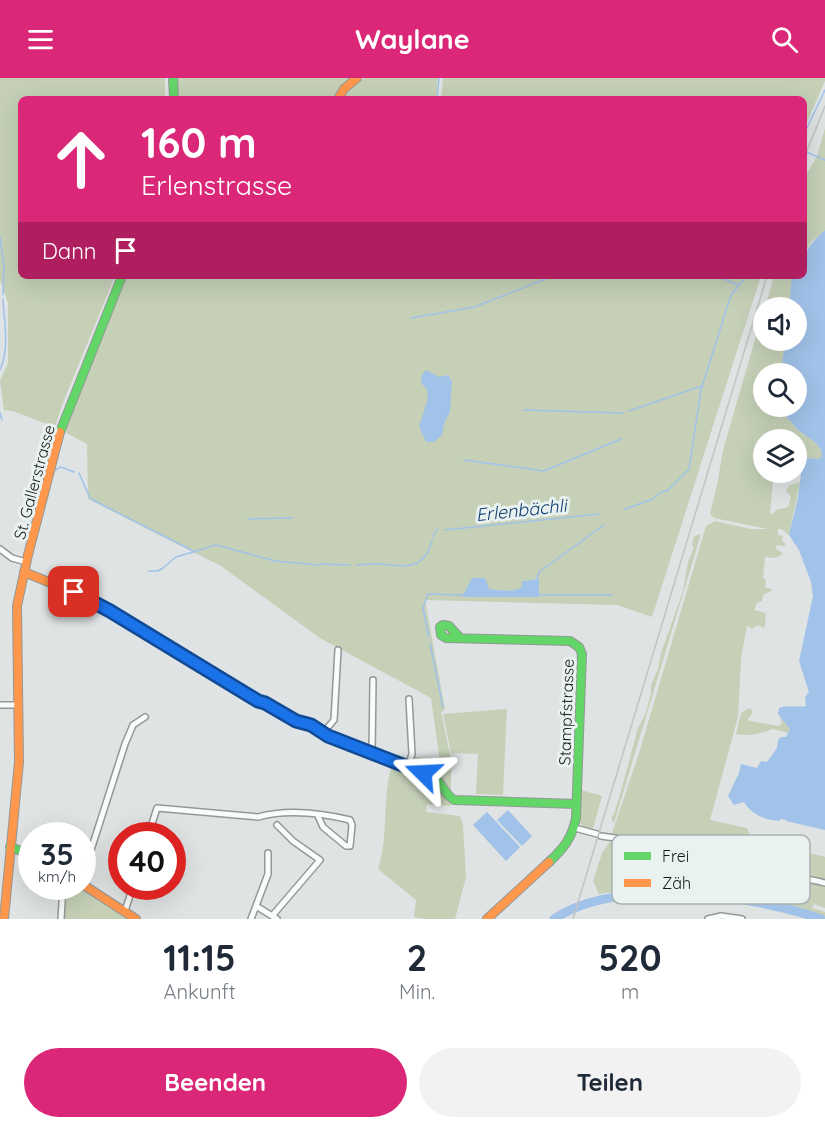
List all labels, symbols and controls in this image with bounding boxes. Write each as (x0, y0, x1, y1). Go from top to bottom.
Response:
text: Waylane (355, 22, 470, 56)
icon: menu (24, 23, 57, 56)
icon: search (768, 23, 801, 56)
text: 160 m (141, 116, 257, 169)
icon: ahead (42, 120, 120, 198)
text: Erlenstrasse (141, 168, 292, 202)
icon: arrive (109, 234, 142, 267)
text: Dann (42, 237, 97, 265)
map controls (753, 297, 807, 483)
button: sound (753, 297, 807, 351)
button: search (753, 363, 807, 417)
street label: St. Gallerstrasse (9, 423, 59, 541)
button: layers (753, 429, 807, 483)
water label: Erlenbächli (475, 494, 570, 526)
pin (48, 566, 99, 617)
icon: arrive (57, 575, 90, 608)
street label: Stampfstrasse (554, 658, 578, 766)
position arrow (391, 741, 455, 805)
speed limit sign: 40 (108, 822, 186, 900)
text: 35 (40, 835, 74, 873)
legend (612, 835, 810, 904)
text: Frei (662, 846, 689, 866)
text: km/h (38, 867, 76, 886)
text: Zäh (662, 873, 691, 893)
text: 11:15 (163, 935, 236, 980)
text: 2 (407, 935, 427, 980)
text: 520 (598, 935, 662, 980)
text: Ankunft (164, 979, 236, 1004)
text: Min. (399, 979, 435, 1004)
text: m (621, 979, 639, 1004)
button: Beenden (24, 1048, 407, 1117)
button: Teilen (419, 1048, 801, 1117)

